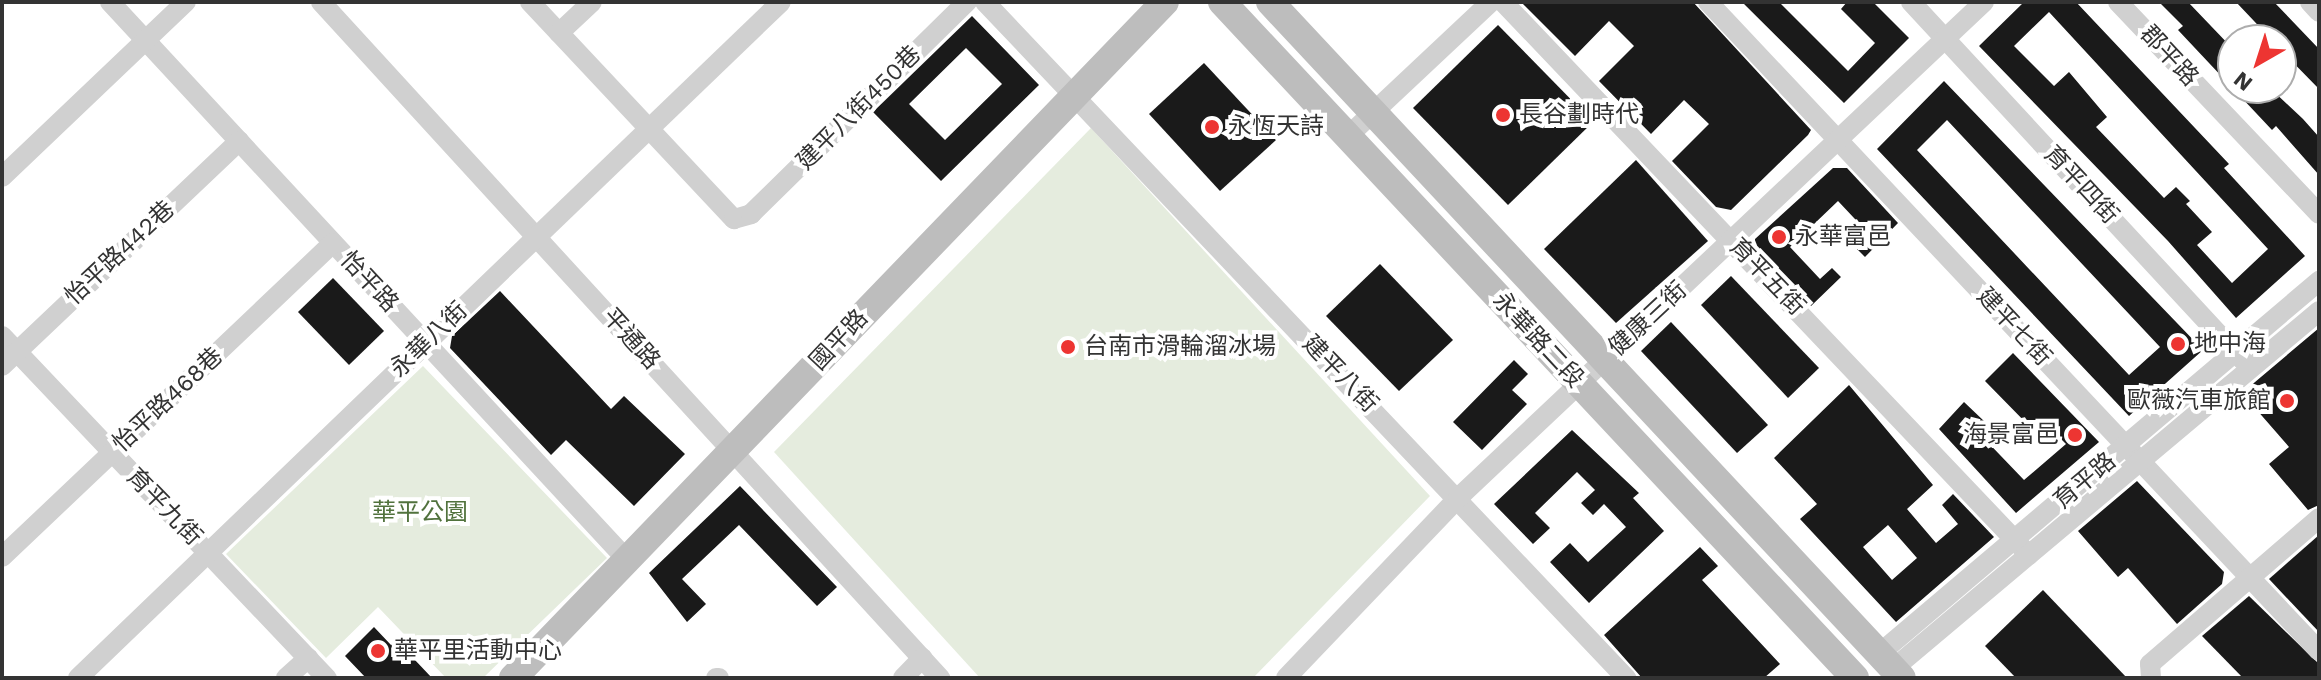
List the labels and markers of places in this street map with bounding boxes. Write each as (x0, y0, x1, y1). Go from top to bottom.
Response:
place label: 長谷劃時代 (1519, 101, 1639, 129)
marker: 長谷劃時代 (1494, 106, 1512, 124)
place label: 永恆天詩 (1228, 113, 1324, 141)
marker: 永恆天詩 (1203, 118, 1221, 136)
place label: 永華富邑 (1795, 223, 1891, 251)
marker: 永華富邑 (1770, 228, 1788, 246)
place label: 地中海 (2194, 330, 2266, 358)
place label: 台南市滑輪溜冰場 (1084, 333, 1276, 361)
marker: 地中海 (2169, 335, 2187, 353)
marker: 台南市滑輪溜冰場 (1059, 338, 1077, 356)
place label: 歐薇汽車旅館 (2127, 387, 2271, 415)
marker: 歐薇汽車旅館 (2278, 392, 2296, 410)
place label: 海景富邑 (1963, 421, 2059, 449)
marker: 海景富邑 (2066, 426, 2084, 444)
place label: 華平里活動中心 (394, 637, 562, 665)
marker: 華平里活動中心 (369, 642, 387, 660)

